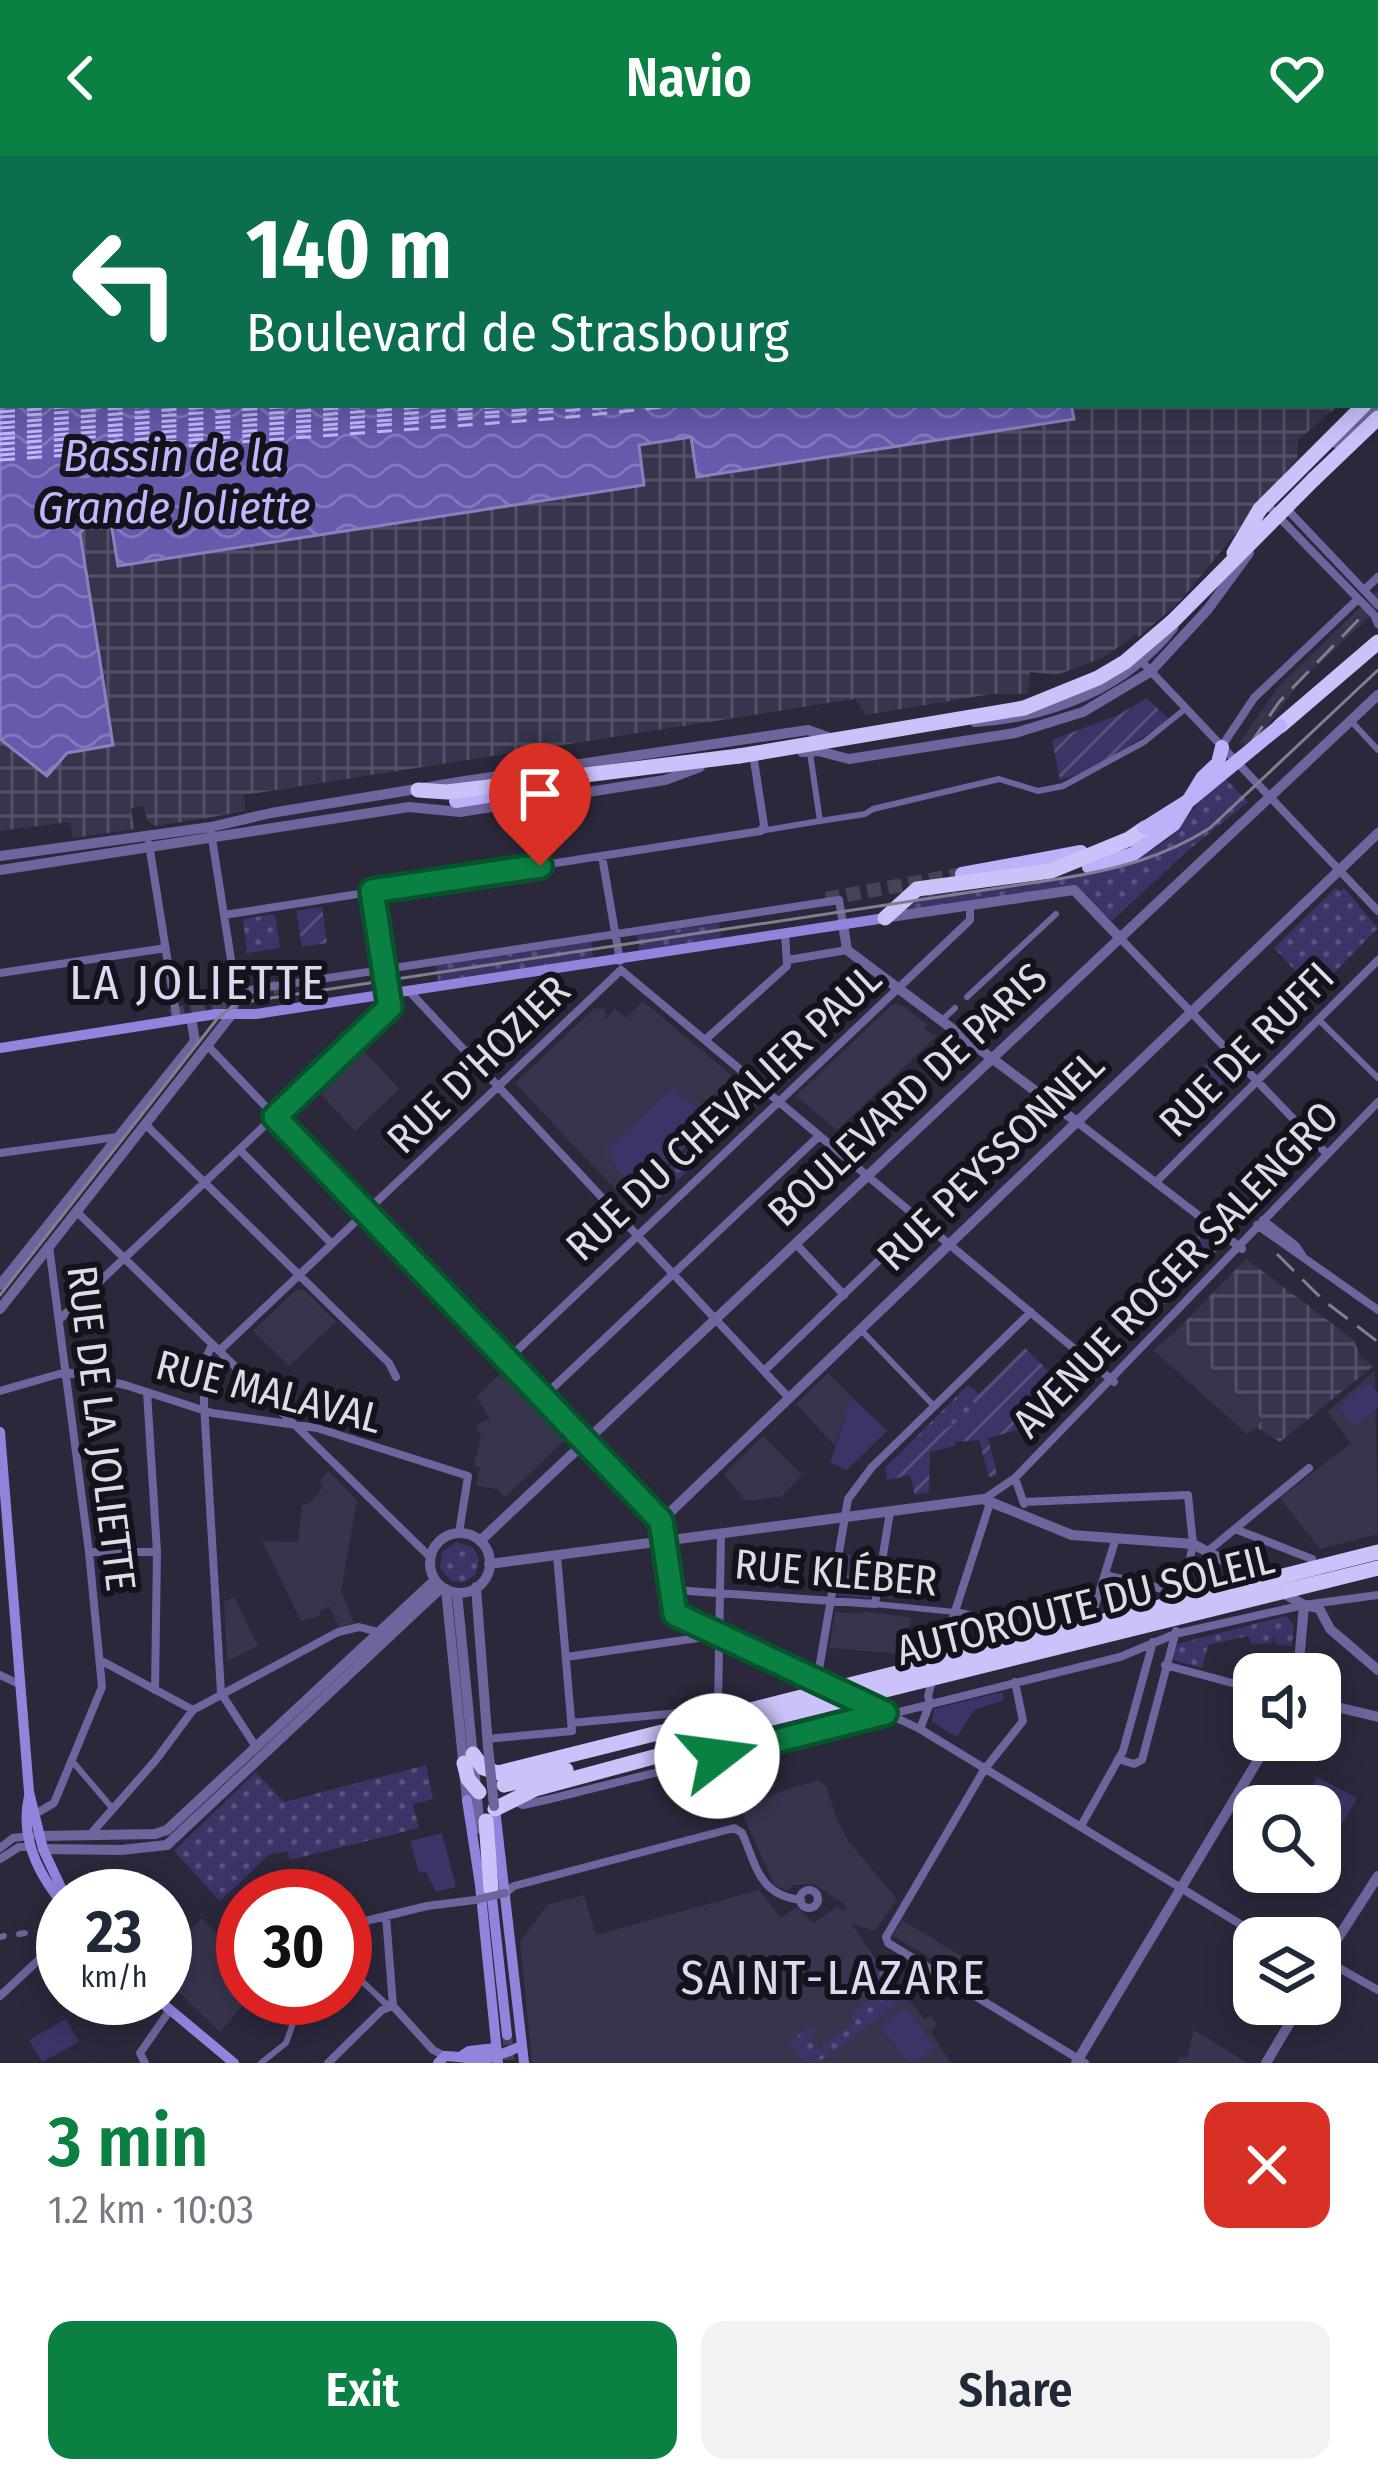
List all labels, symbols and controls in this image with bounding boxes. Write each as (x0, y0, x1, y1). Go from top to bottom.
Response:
icon: back (48, 45, 114, 111)
icon: heart (1264, 45, 1330, 111)
text: Navio (626, 46, 752, 110)
text: 140 m (246, 199, 452, 300)
icon: left (48, 204, 204, 360)
text: Boulevard de Strasbourg (246, 301, 789, 365)
water label: Bassin de la Grande Joliette (38, 429, 310, 535)
pin (489, 743, 591, 866)
icon: arrive (507, 761, 573, 827)
street label: RUE DE RUFFI (1149, 952, 1344, 1147)
street label: BOULEVARD DE PARIS (758, 953, 1057, 1237)
district label: LA JOLIETTE (69, 954, 327, 1012)
street label: RUE DU CHEVALIER PAUL (556, 954, 892, 1271)
street label: RUE D'HOZIER (377, 965, 580, 1164)
street label: RUE PEYSSONNEL (867, 1040, 1115, 1281)
street label: AVENUE ROGER SALENGRO (1002, 1091, 1349, 1448)
street label: RUE DE LA JOLIETTE (56, 1263, 146, 1594)
street label: RUE MALAVAL (151, 1340, 387, 1444)
street label: AUTOROUTE DU SOLEIL (891, 1534, 1280, 1676)
street label: RUE KLÉBER (733, 1539, 939, 1607)
map controls (1233, 1653, 1341, 2025)
button: sound (1233, 1653, 1341, 1761)
position arrow (654, 1693, 780, 1819)
button: search (1233, 1785, 1341, 1893)
speed limit sign: 30 (216, 1869, 372, 2025)
text: 23 (86, 1896, 142, 1968)
button: layers (1233, 1917, 1341, 2025)
district label: SAINT-LAZARE (680, 1949, 988, 2007)
text: km/h (81, 1959, 147, 1995)
text: 3 min (48, 2099, 209, 2185)
button: close (1204, 2102, 1330, 2228)
text: 1.2 km · 10:03 (48, 2187, 254, 2233)
button: Exit (48, 2321, 677, 2459)
button: Share (701, 2321, 1330, 2459)

